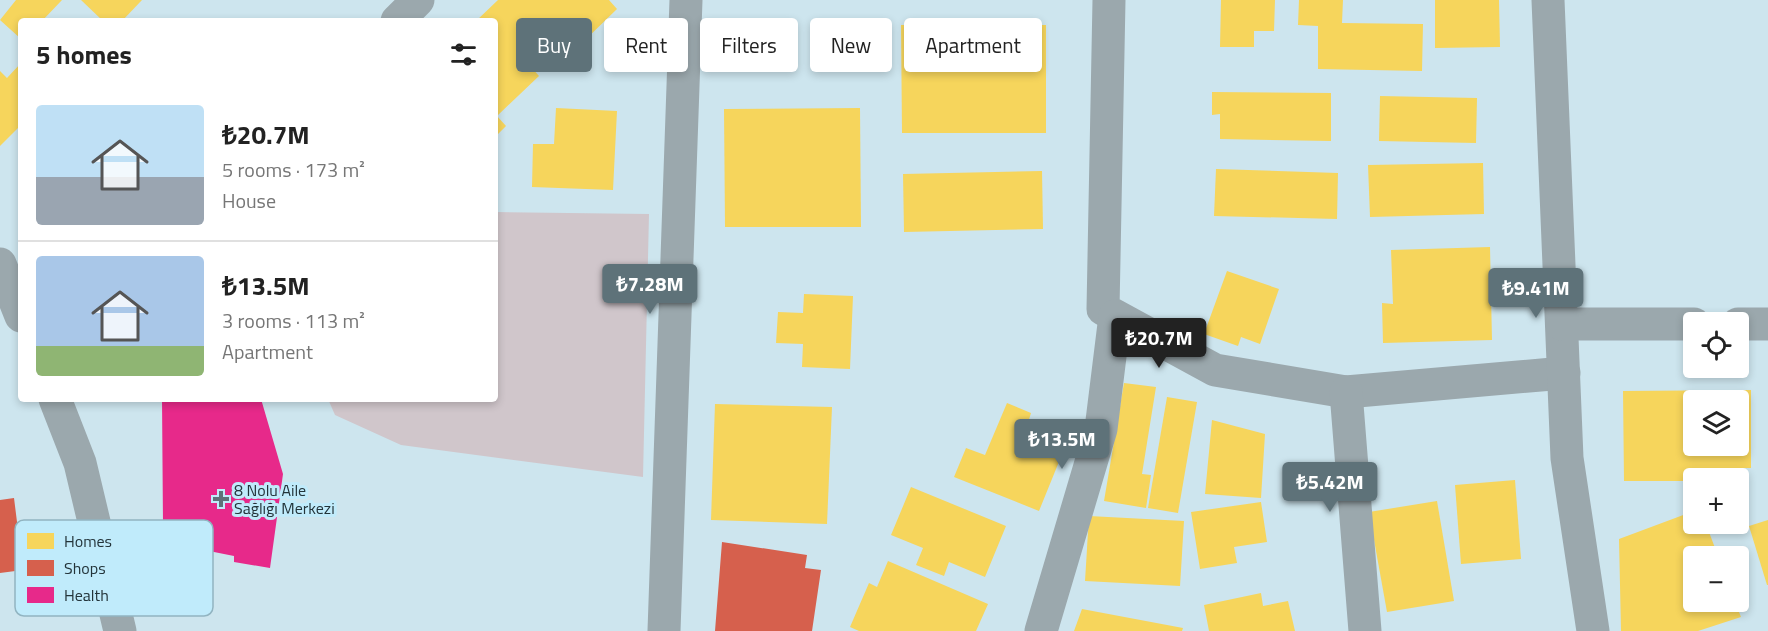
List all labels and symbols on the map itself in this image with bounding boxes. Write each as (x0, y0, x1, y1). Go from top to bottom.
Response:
pin: ₺7.28M (601, 264, 699, 315)
pin: ₺9.41M (1487, 268, 1585, 319)
pin: ₺20.7M (1110, 318, 1208, 369)
pin: ₺13.5M (1013, 419, 1111, 470)
pin: ₺5.42M (1281, 462, 1379, 513)
place label: 8 Nolu Aile Sağlığı Merkezi (234, 478, 335, 520)
marker: 8 Nolu Aile Sağlığı Merkezi (212, 490, 230, 508)
legend (15, 520, 213, 616)
text: Homes (64, 529, 112, 553)
text: Shops (64, 556, 106, 580)
text: Health (64, 583, 109, 607)

